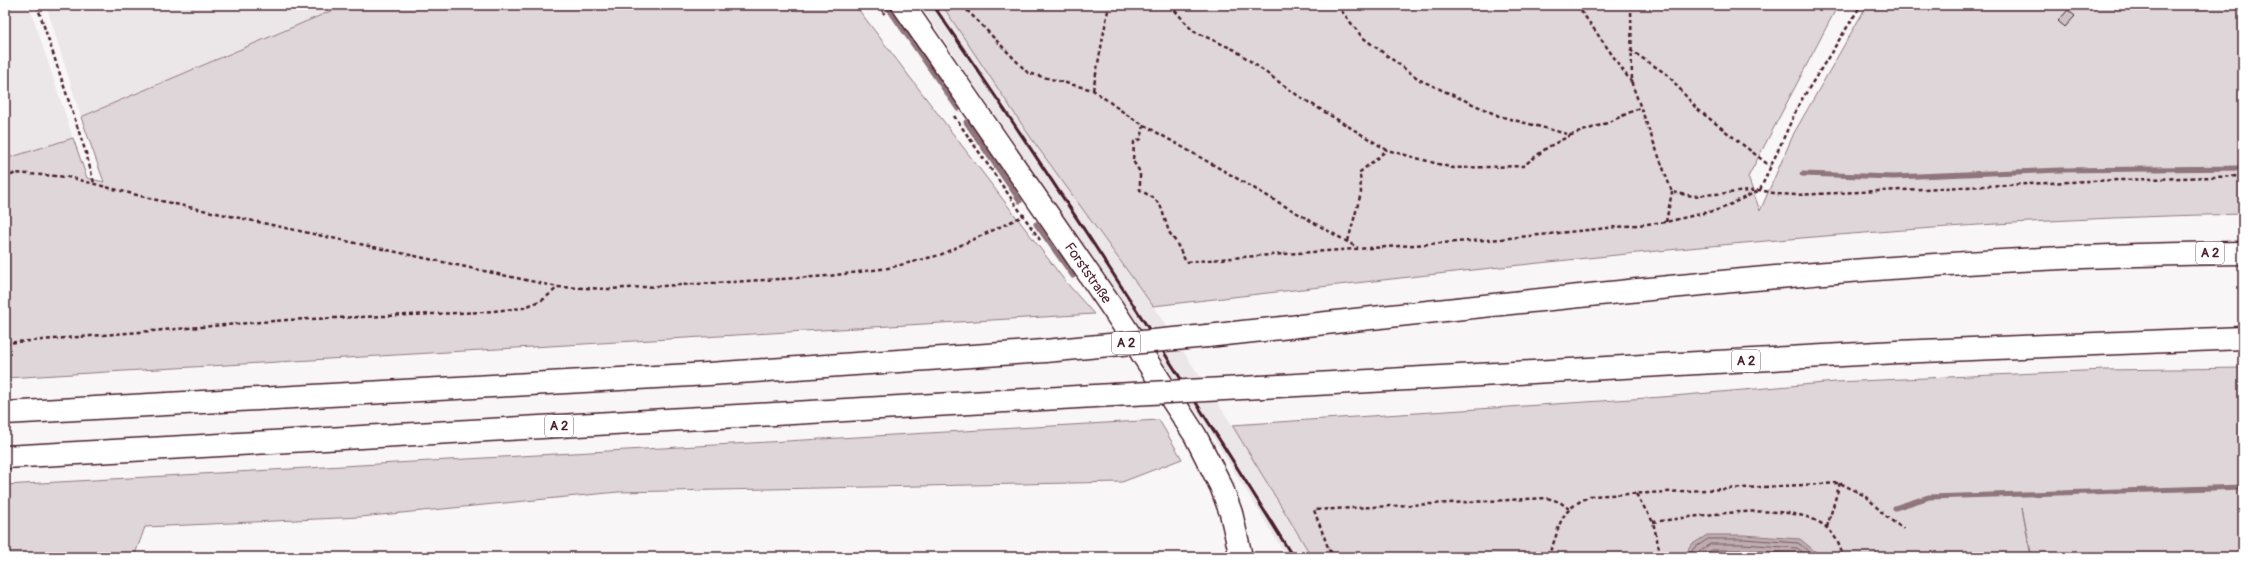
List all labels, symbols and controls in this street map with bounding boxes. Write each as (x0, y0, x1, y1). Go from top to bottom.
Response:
street label: Forststraße (1061, 239, 1115, 307)
road number: A 2 (2196, 242, 2224, 264)
road number: A 2 (1112, 332, 1140, 354)
road number: A 2 (1732, 350, 1760, 372)
road number: A 2 (545, 415, 573, 437)

